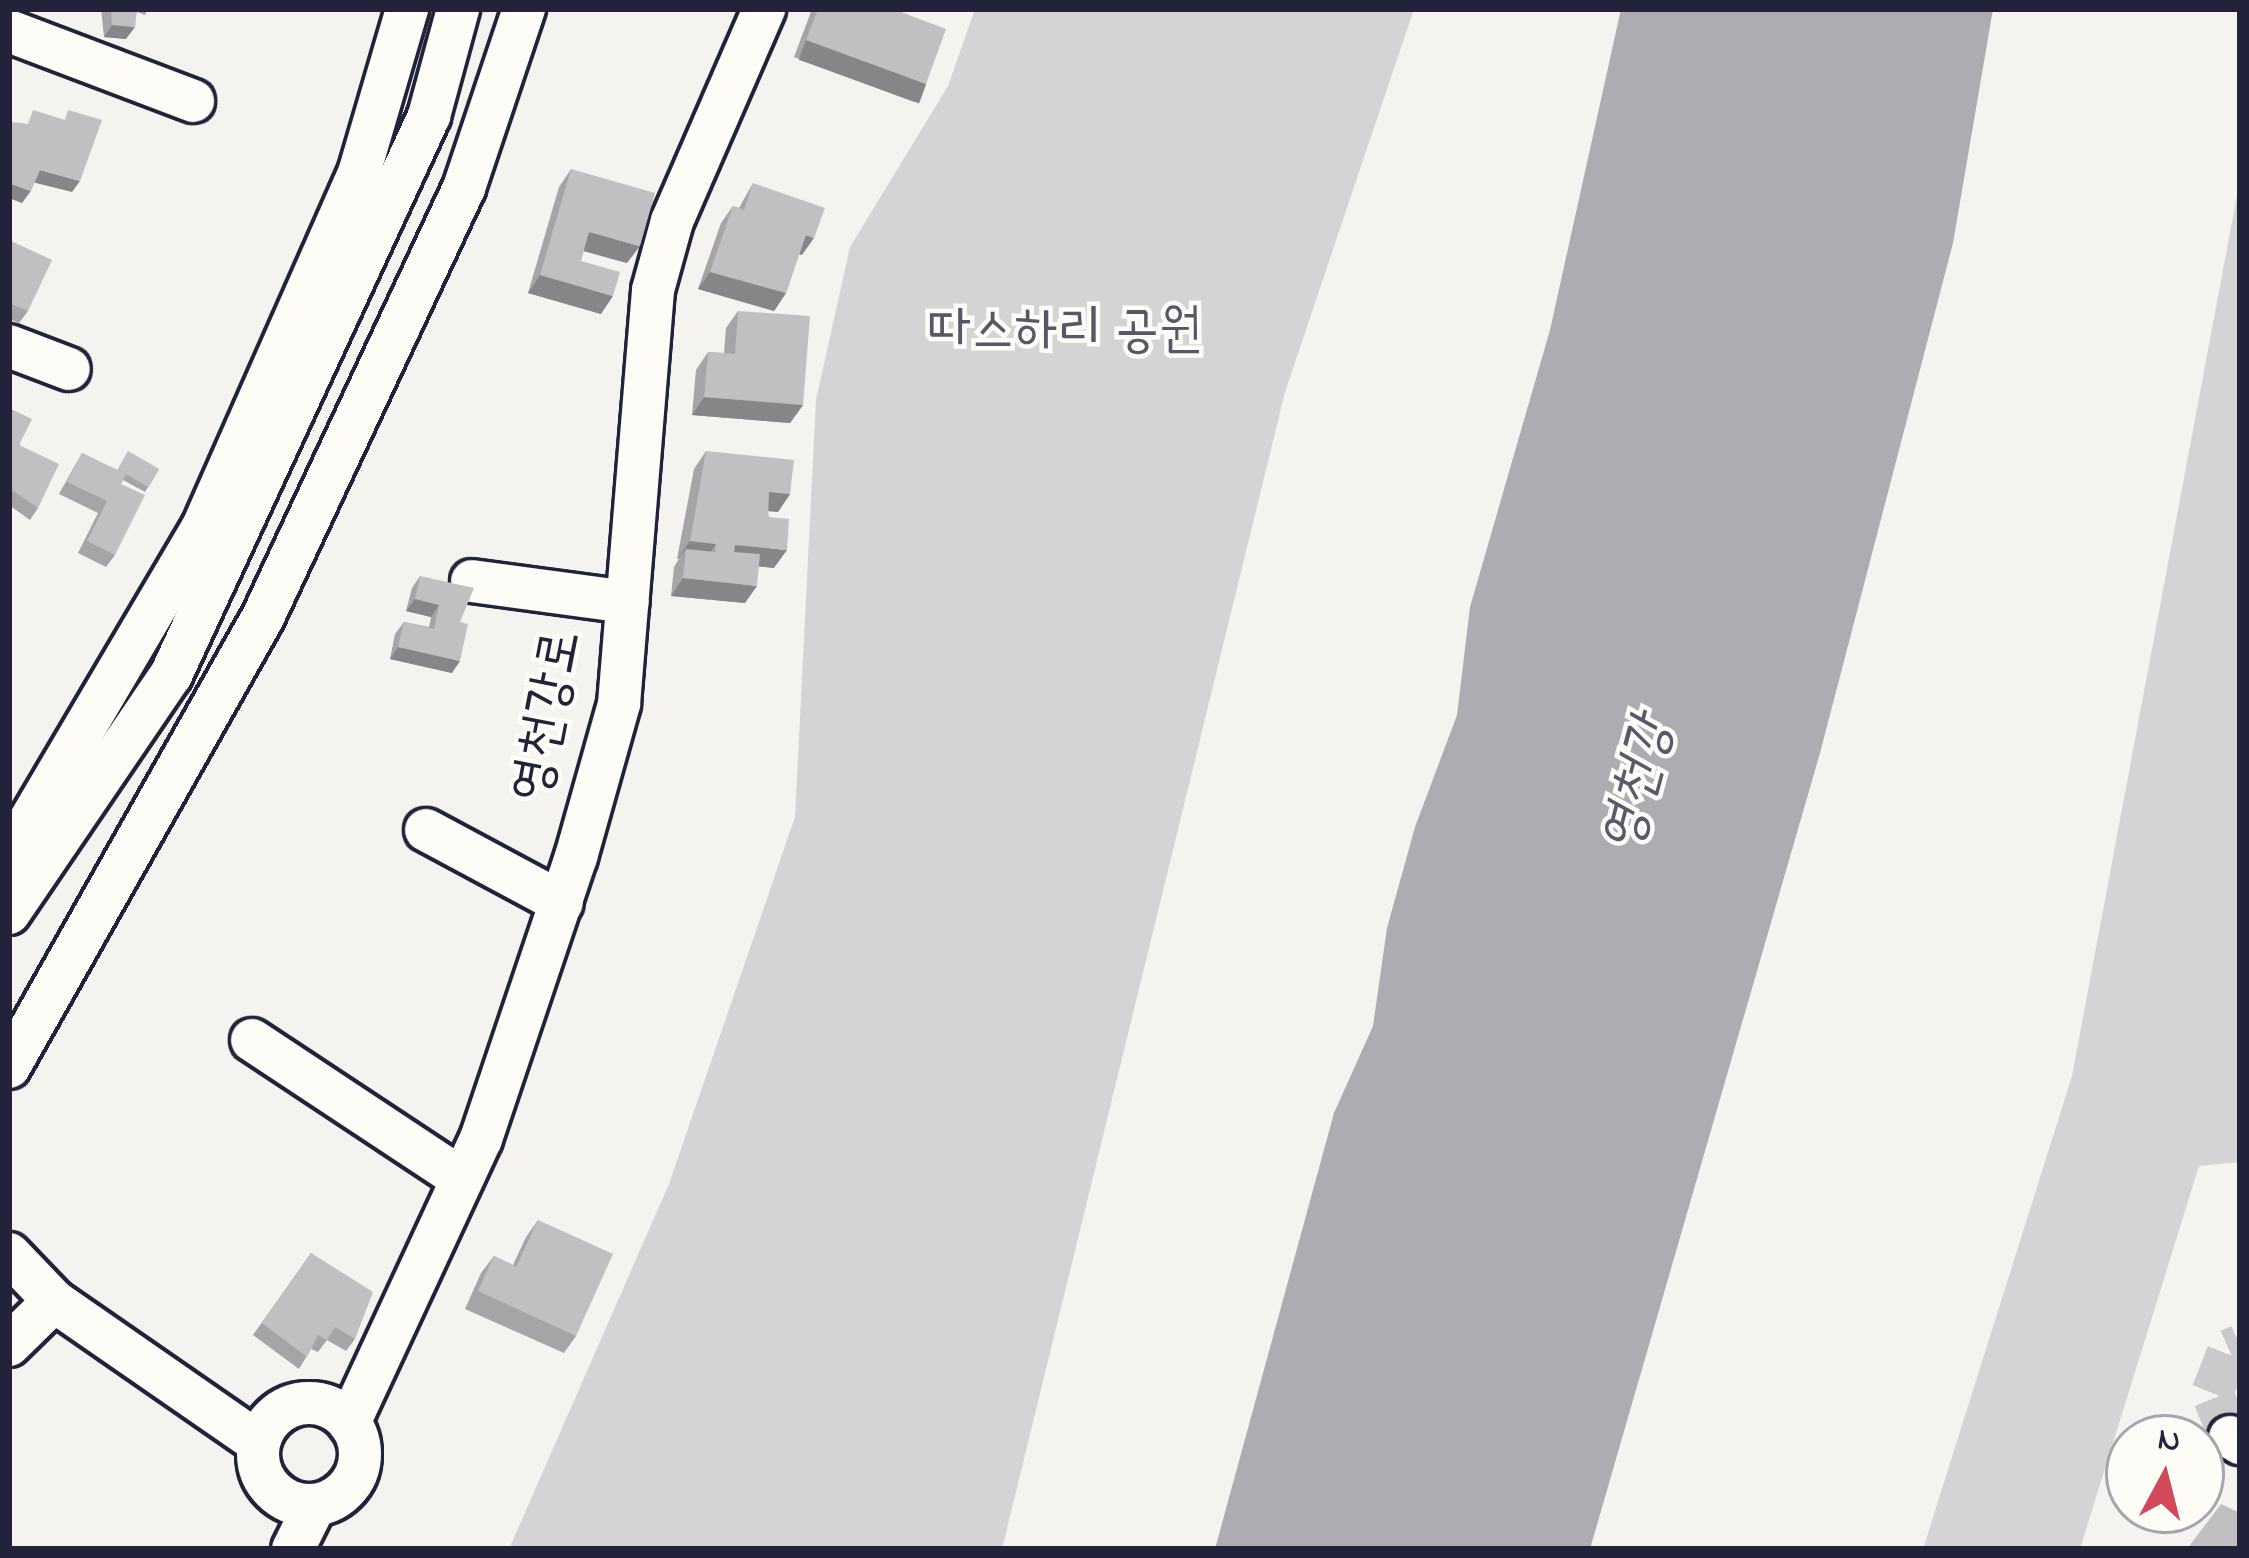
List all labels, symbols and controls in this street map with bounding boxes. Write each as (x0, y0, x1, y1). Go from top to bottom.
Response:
park label: 따스하리 공원 (928, 300, 1202, 364)
street label: 영천강로 (500, 625, 596, 807)
water label: 영천강 (1588, 710, 1690, 860)
north arrow (2105, 1414, 2225, 1534)
text: N (2155, 1416, 2183, 1466)

